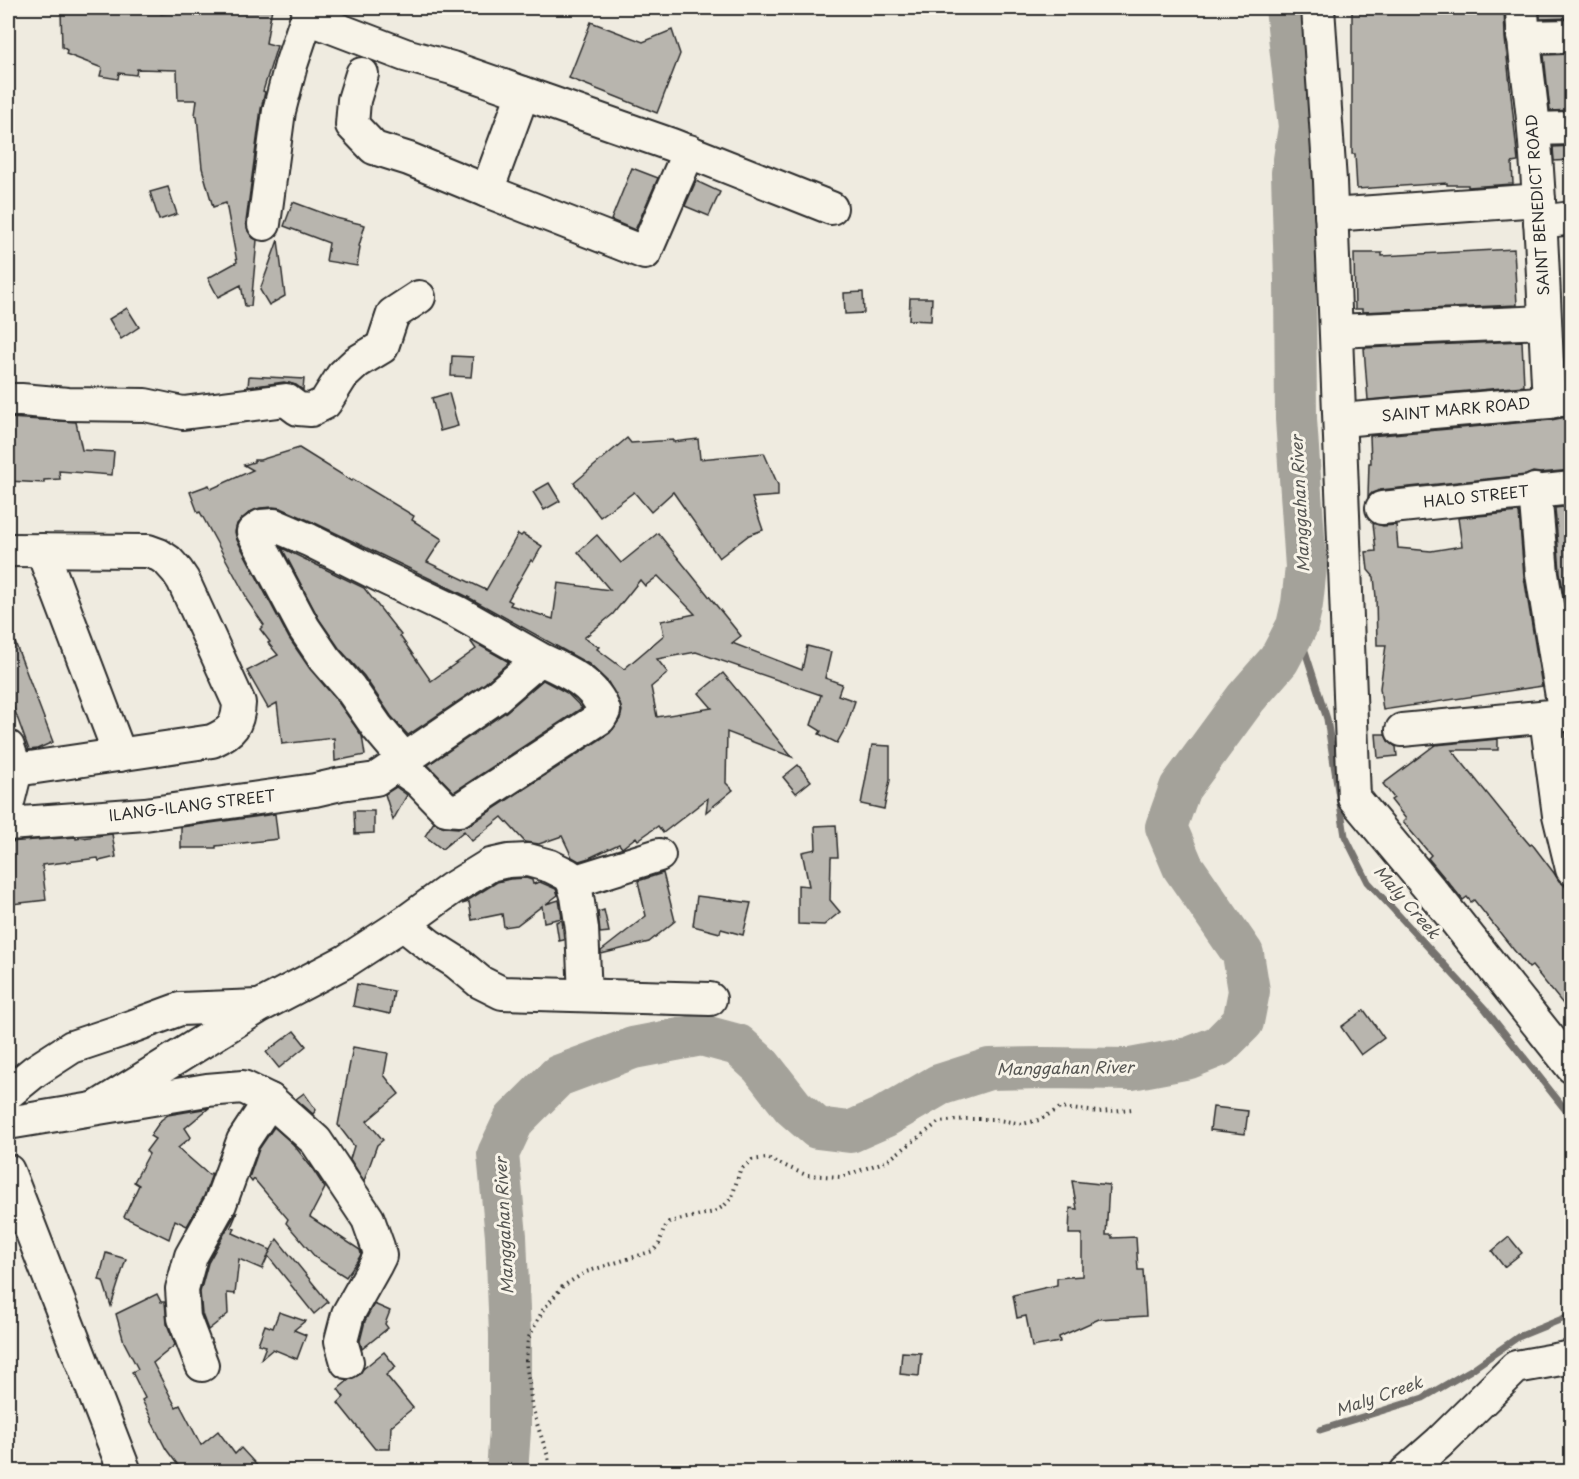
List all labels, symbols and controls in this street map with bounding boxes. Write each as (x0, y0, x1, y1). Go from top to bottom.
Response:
street label: SAINT BENEDICT ROAD (1519, 114, 1554, 297)
street label: SAINT MARK ROAD (1381, 391, 1531, 426)
water label: Manggahan River (1283, 432, 1315, 573)
street label: HALO STREET (1422, 478, 1530, 512)
street label: ILANG-ILANG STREET (107, 783, 277, 826)
water label: Maly Creek (1369, 859, 1447, 944)
water label: Manggahan River (996, 1054, 1136, 1080)
water label: Manggahan River (487, 1154, 519, 1295)
water label: Maly Creek (1332, 1369, 1427, 1421)

